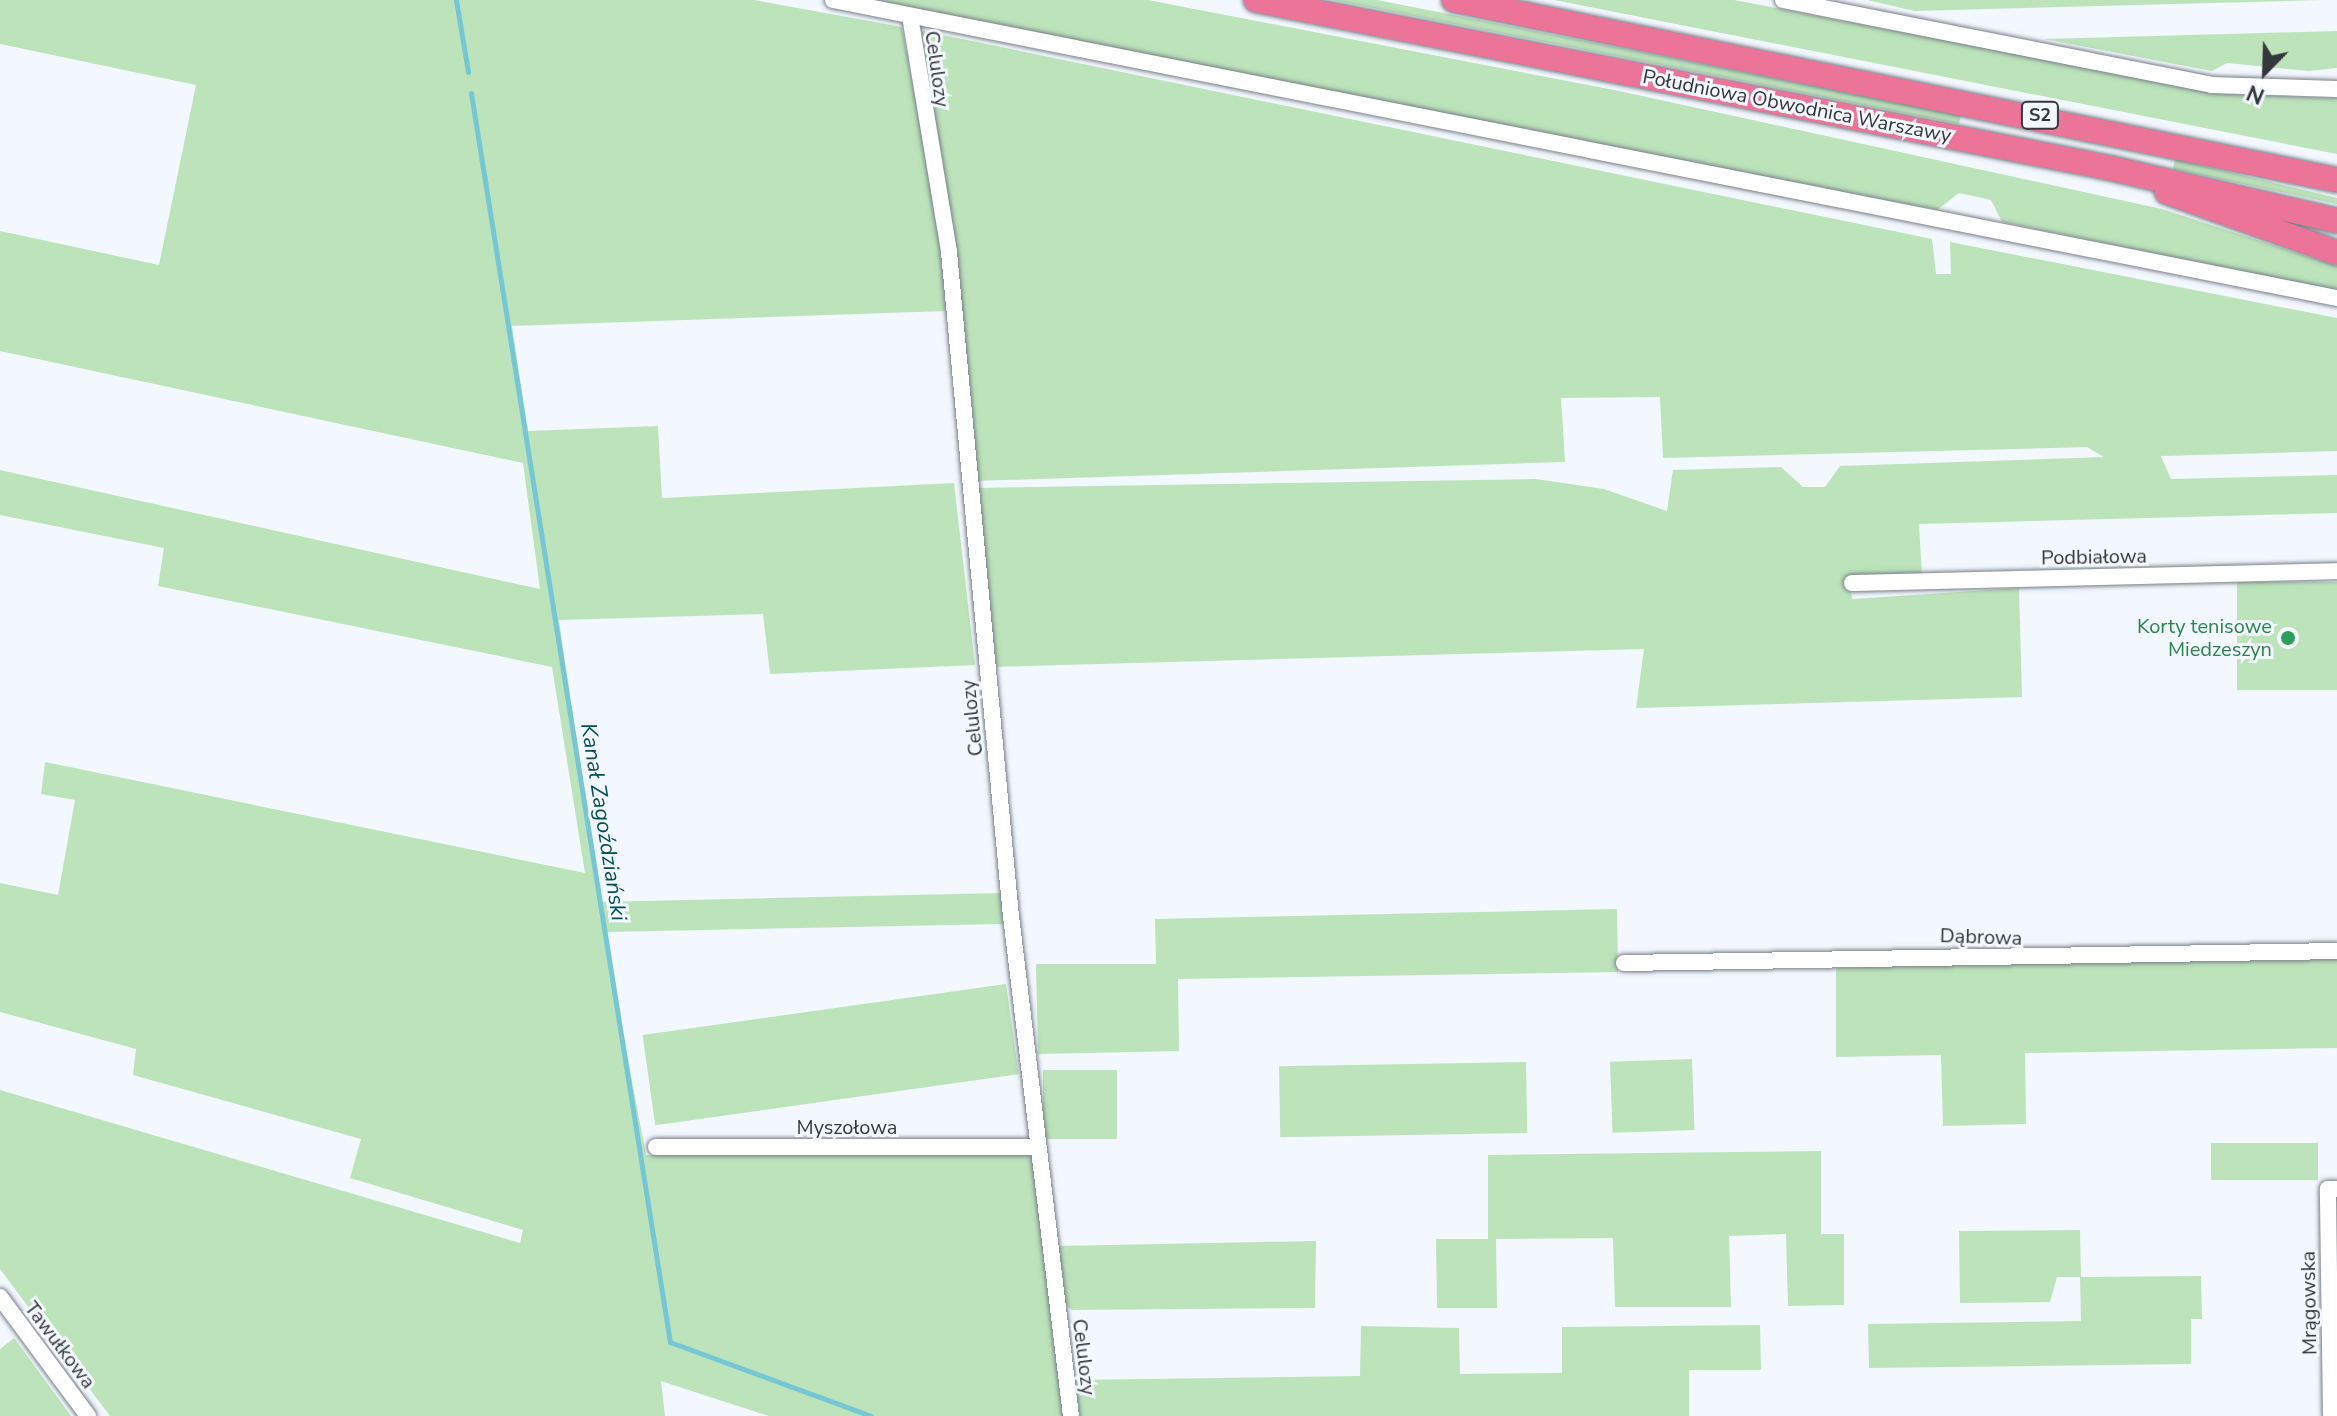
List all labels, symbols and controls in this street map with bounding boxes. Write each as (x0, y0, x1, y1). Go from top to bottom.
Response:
street label: Celulozy (920, 29, 954, 109)
north arrow (2225, 32, 2305, 112)
street label: Południowa Obwodnica Warszawy (1641, 64, 1953, 148)
text: N (2242, 77, 2269, 111)
road number: S2 (2020, 101, 2060, 129)
street label: Podbiałowa (2041, 544, 2147, 570)
place label: Korty tenisowe Miedzeszyn (2137, 614, 2272, 661)
marker: Korty tenisowe Miedzeszyn (2279, 629, 2297, 647)
street label: Celulozy (956, 679, 988, 757)
water label: Kanał Zagoździański (574, 721, 632, 923)
street label: Dąbrowa (1939, 924, 2023, 950)
street label: Myszołowa (797, 1115, 897, 1139)
street label: Mrągowska (2296, 1251, 2322, 1355)
street label: Tawułkowa (19, 1297, 101, 1393)
street label: Celulozy (1067, 1317, 1101, 1397)

